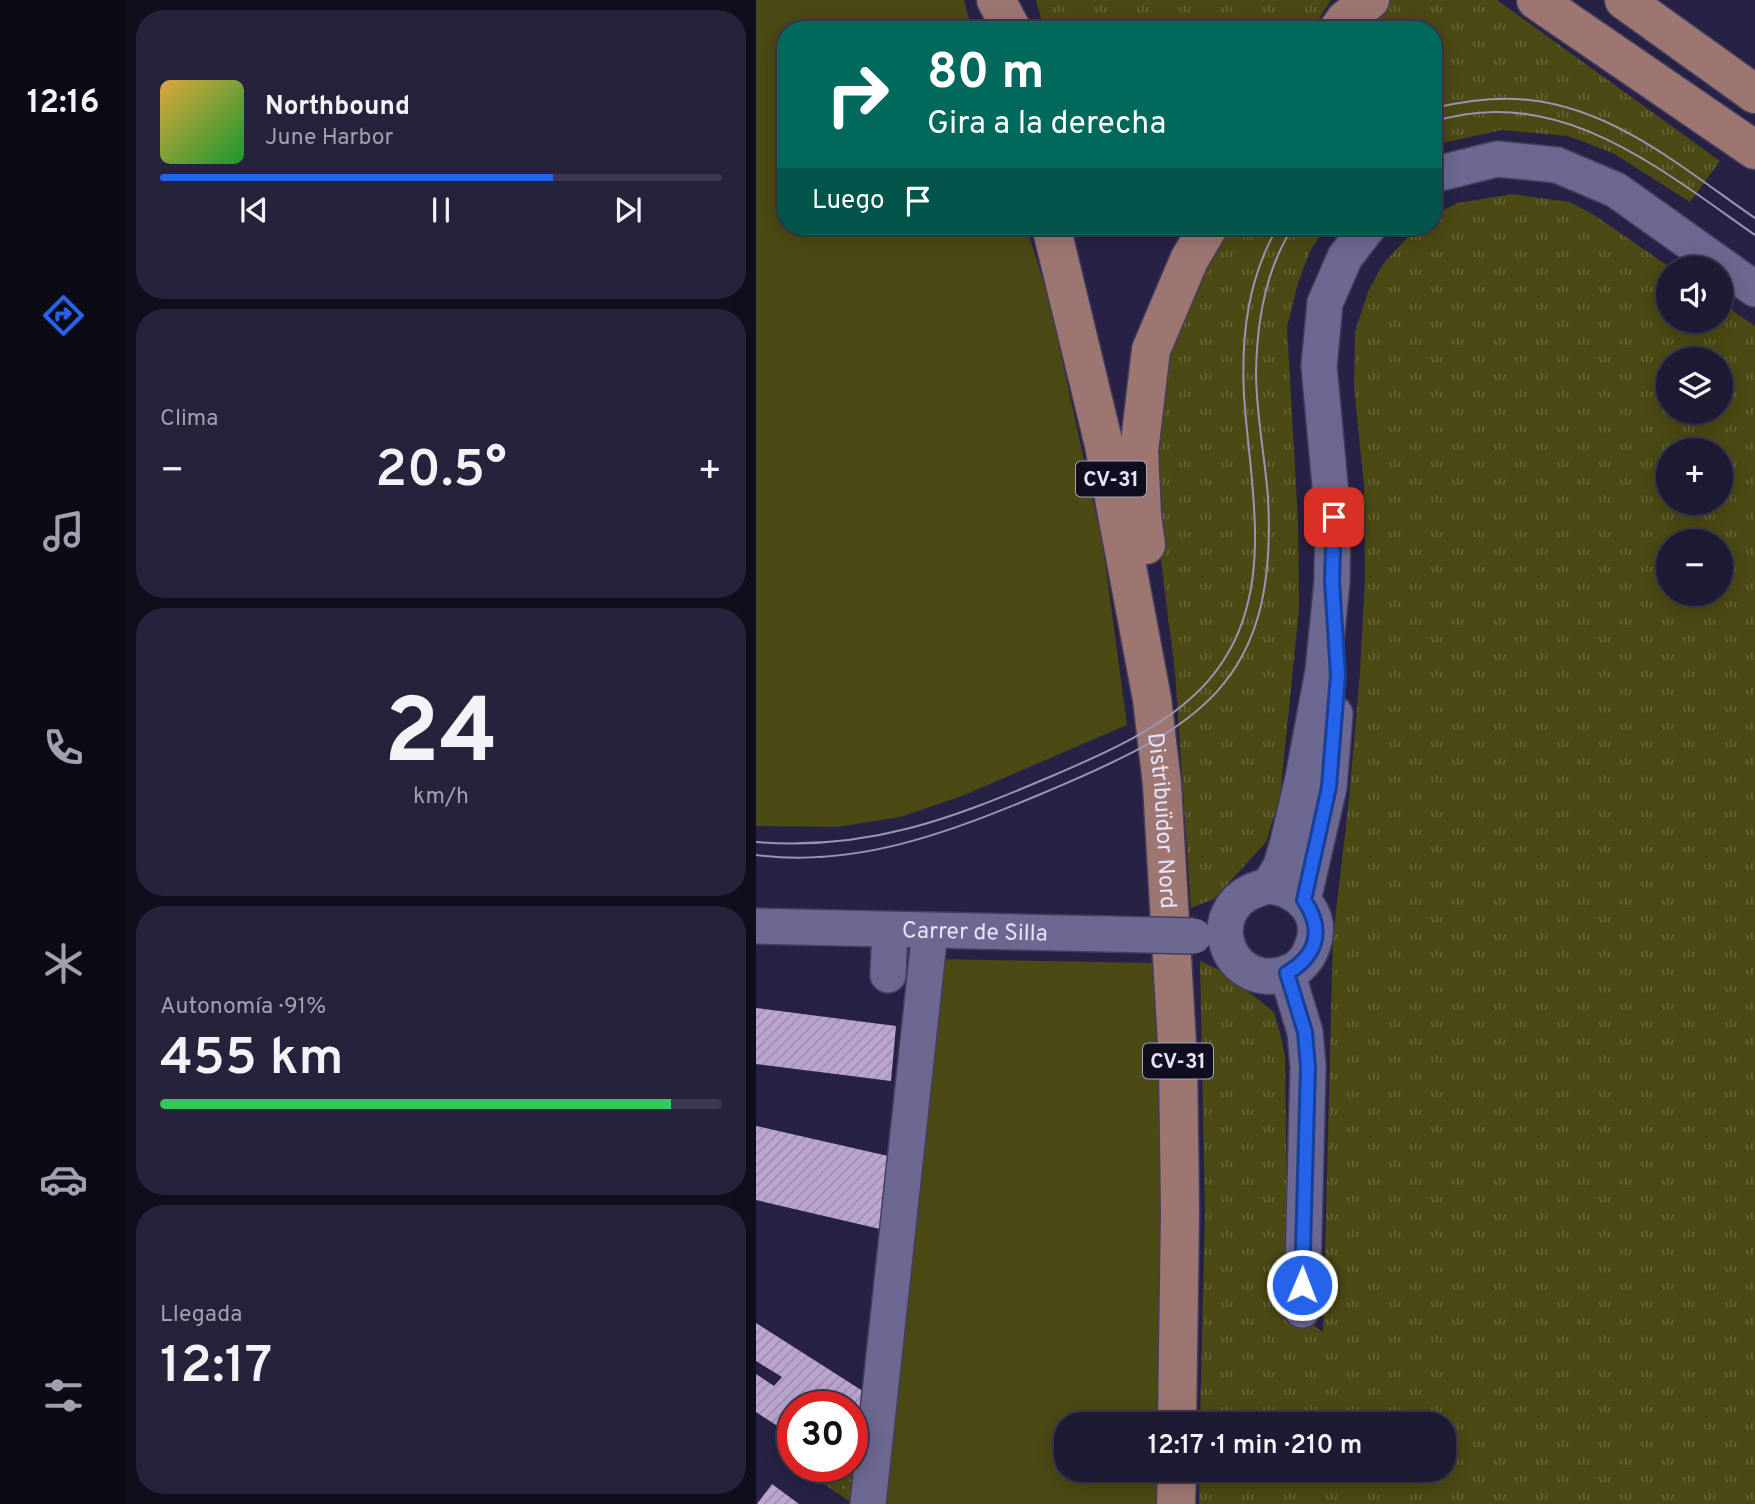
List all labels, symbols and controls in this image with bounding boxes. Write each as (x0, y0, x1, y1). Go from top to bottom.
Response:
text: 80 m (927, 44, 1044, 106)
icon: right (812, 49, 903, 140)
text: 12:16 (27, 84, 99, 124)
text: Northbound (265, 91, 410, 124)
text: Gira a la derecha (927, 105, 1166, 145)
text: June Harbor (265, 124, 393, 153)
icon: arrive (899, 182, 937, 220)
text: Luego (812, 185, 885, 218)
icon: previous (235, 191, 273, 229)
icon: pause (422, 191, 460, 229)
icon: next (609, 191, 647, 229)
map controls (1656, 256, 1733, 606)
button: sound (1656, 256, 1733, 333)
icon: directions (39, 291, 88, 340)
button: layers (1656, 347, 1733, 424)
text: Clima (160, 405, 218, 434)
button: + (1656, 438, 1733, 515)
text: 20.5° (375, 439, 507, 505)
text: − (160, 448, 185, 497)
text: + (697, 448, 722, 497)
road number: CV-31 (1076, 462, 1146, 496)
pin (1304, 487, 1364, 547)
icon: arrive (1315, 498, 1353, 536)
icon: music (39, 507, 88, 556)
button: − (1656, 529, 1733, 606)
text: 24 (384, 680, 498, 795)
icon: phone (39, 723, 88, 772)
street label: Distribuïdor Nord (1139, 731, 1181, 910)
text: km/h (413, 783, 469, 812)
street label: Carrer de Silla (902, 917, 1048, 950)
icon: climate (39, 939, 88, 988)
text: Autonomía · 91% (160, 993, 326, 1022)
text: 455 km (160, 1027, 343, 1093)
road number: CV-31 (1143, 1044, 1213, 1078)
icon: car (39, 1155, 88, 1204)
position arrow (1265, 1248, 1339, 1322)
text: Llegada (160, 1301, 242, 1330)
text: 12:17 (160, 1335, 272, 1401)
icon: filters (39, 1371, 88, 1420)
speed limit sign: 30 (777, 1391, 868, 1482)
text: 12:17 · 1 min · 210 m (1148, 1430, 1362, 1463)

